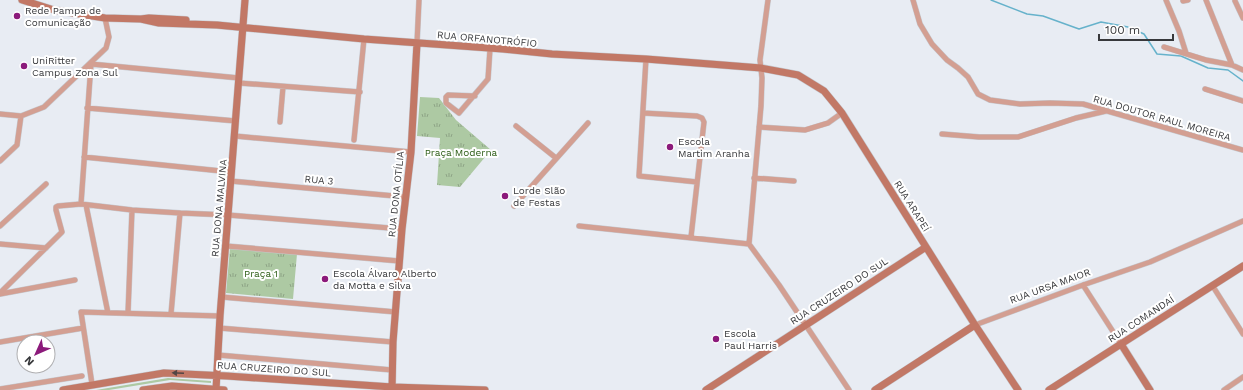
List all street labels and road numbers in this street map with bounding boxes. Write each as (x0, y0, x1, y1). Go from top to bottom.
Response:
street label: RUA ORFANOTRÓFIO (436, 29, 538, 49)
street label: RUA DOUTOR RAUL MOREIRA (1092, 93, 1232, 143)
street label: RUA DONA OTÍLIA (386, 150, 406, 238)
street label: RUA DONA MALVINA (209, 158, 229, 257)
street label: RUA 3 (304, 173, 334, 187)
street label: RUA ARAPEÍ (892, 178, 932, 234)
street label: RUA CRUZEIRO DO SUL (788, 255, 890, 327)
street label: RUA URSA MAIOR (1008, 266, 1092, 306)
street label: RUA COMANDAÍ (1106, 294, 1176, 344)
street label: RUA CRUZEIRO DO SUL (217, 360, 331, 378)

